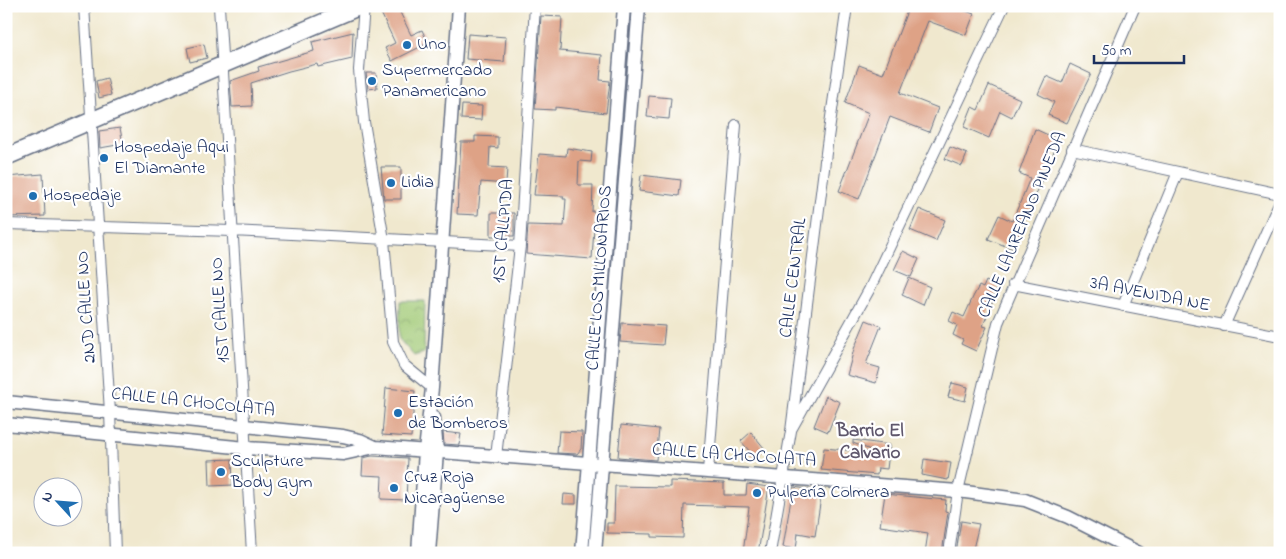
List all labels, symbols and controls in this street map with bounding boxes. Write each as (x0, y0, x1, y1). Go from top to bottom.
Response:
place label: Uno (417, 32, 447, 58)
scale bar (1094, 32, 1184, 64)
marker: Uno (401, 39, 413, 51)
text: 50 m (1101, 40, 1132, 62)
place label: Supermercado Panamericano (382, 58, 492, 105)
marker: Supermercado Panamericano (366, 75, 378, 87)
street label: CALLE LAUREANO PINEDA (972, 128, 1074, 322)
place label: Hospedaje Aqui El Diamante (114, 135, 229, 182)
marker: Hospedaje Aqui El Diamante (98, 152, 110, 164)
place label: Lidia (401, 170, 434, 196)
marker: Lidia (385, 177, 397, 189)
street label: 1ST CALLPIDA (487, 178, 521, 284)
place label: Hospedaje (43, 183, 122, 209)
street label: CALLE LOS MILLONARIOS (581, 185, 619, 371)
marker: Hospedaje (27, 190, 39, 202)
street label: CALLE CENTRAL (774, 216, 814, 339)
street label: 2ND CALLE NO (70, 250, 104, 364)
street label: 1ST CALLE NO (204, 256, 238, 364)
street label: 3A AVENIDA NE (1088, 271, 1212, 319)
street label: CALLE LA CHOCOLATA (110, 381, 276, 425)
place label: Estación de Bomberos (408, 390, 508, 437)
marker: Estación de Bomberos (392, 407, 404, 419)
district label: Barrio El Calvario (835, 418, 904, 467)
street label: CALLE LA CHOCOLATA (651, 437, 817, 475)
place label: Sculpture Body Gym (230, 449, 312, 496)
place label: Cruz Roja Nicaragüense (404, 465, 506, 513)
marker: Sculpture Body Gym (215, 466, 227, 478)
north arrow (32, 476, 82, 526)
place label: Pulpería Colmera (767, 480, 890, 506)
marker: Cruz Roja Nicaragüense (388, 482, 400, 494)
marker: Pulpería Colmera (751, 487, 763, 499)
text: N (36, 488, 59, 506)

